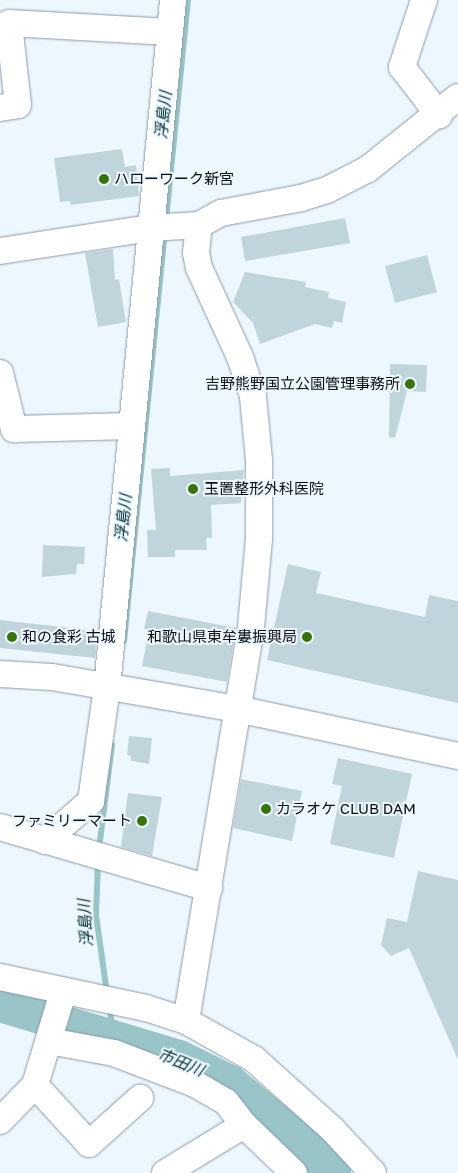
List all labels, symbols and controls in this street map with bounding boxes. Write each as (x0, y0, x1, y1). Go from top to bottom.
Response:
water label: 浮島川 (151, 90, 175, 140)
place label: ハローワーク新宮 (114, 170, 234, 188)
marker: ハローワーク新宮 (98, 173, 110, 185)
place label: 吉野熊野国立公園管理事務所 (205, 375, 400, 393)
marker: 吉野熊野国立公園管理事務所 (404, 378, 416, 390)
place label: 玉置整形外科医院 (204, 480, 324, 498)
marker: 玉置整形外科医院 (186, 482, 200, 496)
water label: 浮島川 (111, 493, 135, 543)
place label: 和の食彩 古城 (22, 628, 116, 646)
place label: 和歌山県東牟婁振興局 (147, 628, 297, 646)
marker: 和の食彩 古城 (6, 631, 18, 643)
marker: 和歌山県東牟婁振興局 (301, 631, 313, 643)
place label: カラオケ CLUB DAM (276, 800, 416, 818)
marker: カラオケ CLUB DAM (260, 803, 272, 815)
place label: ファミリーマート (12, 812, 132, 830)
marker: ファミリーマート (136, 815, 148, 827)
water label: 浮島川 (74, 898, 96, 948)
water label: 市田川 (155, 1044, 207, 1080)

